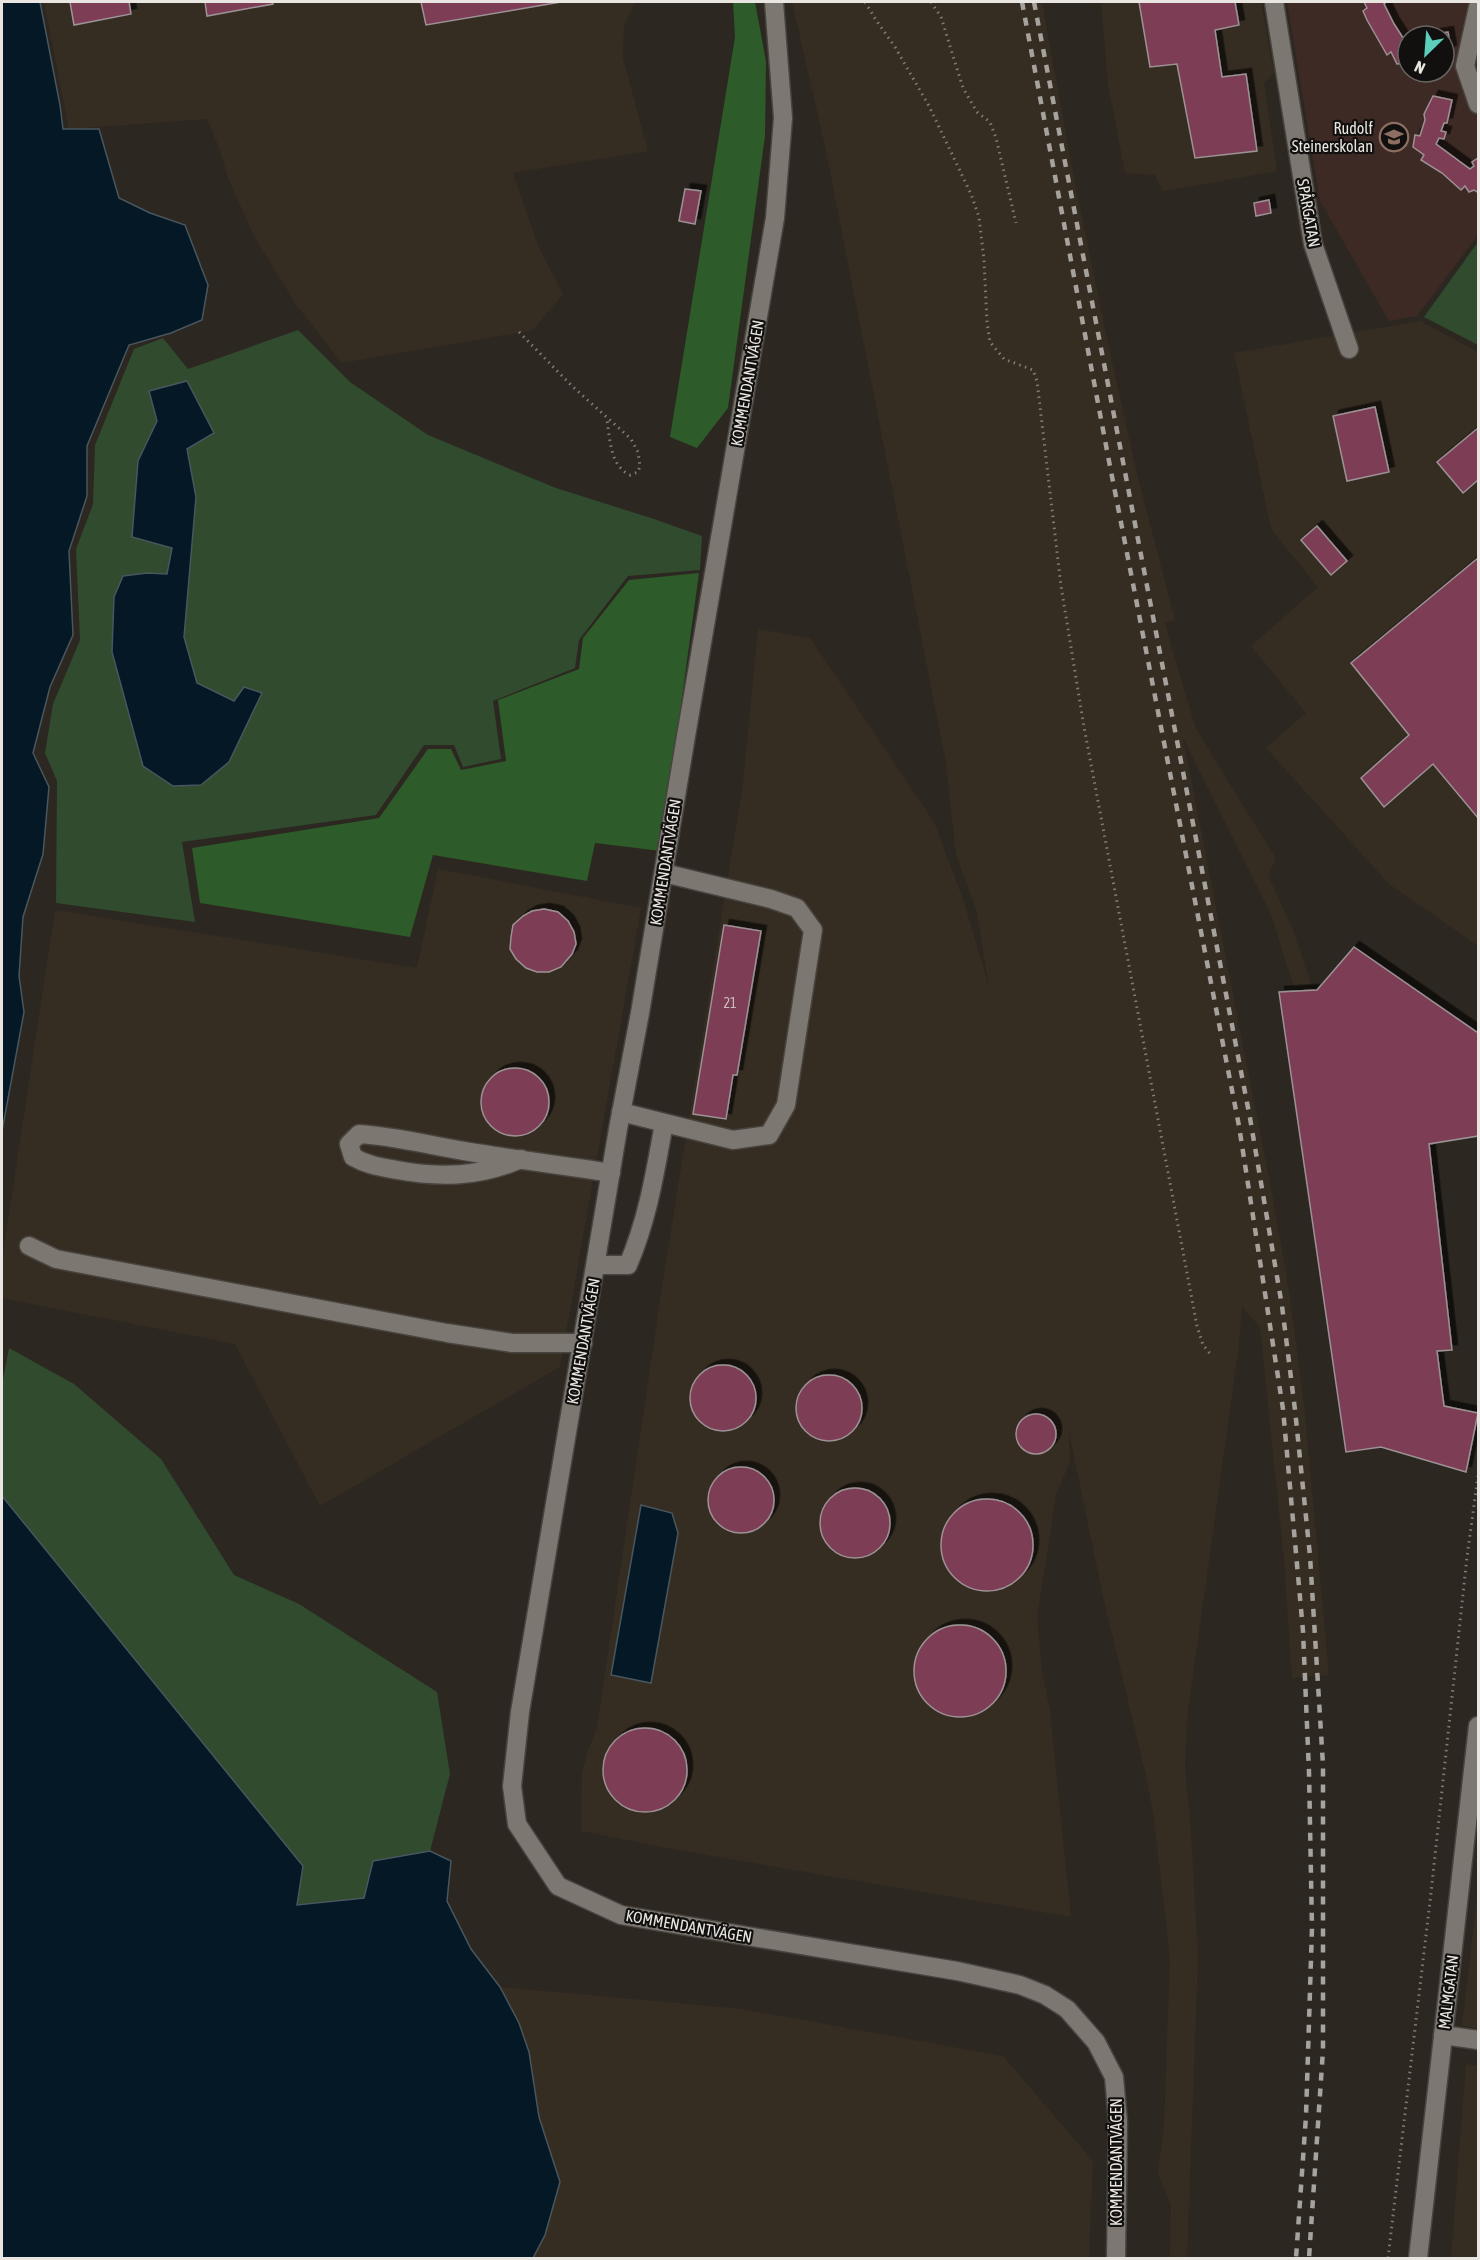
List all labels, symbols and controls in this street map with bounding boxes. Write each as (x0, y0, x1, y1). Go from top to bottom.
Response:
north arrow (1396, 24, 1456, 84)
text: N (1412, 57, 1428, 78)
place label: Rudolf Steinerskolan (1292, 119, 1374, 155)
school or university icon: Rudolf Steinerskolan (1378, 121, 1410, 153)
street label: SPÅRGATAN (1294, 177, 1325, 249)
street label: KOMMENDANTVÄGEN (727, 319, 767, 447)
street label: KOMMENDANTVÄGEN (646, 797, 684, 927)
house number: 21 (723, 995, 737, 1011)
street label: KOMMENDANTVÄGEN (563, 1277, 603, 1405)
street label: KOMMENDANTVÄGEN (625, 1906, 753, 1946)
street label: MALMGATAN (1435, 1954, 1461, 2030)
street label: KOMMENDANTVÄGEN (1107, 2098, 1125, 2226)

